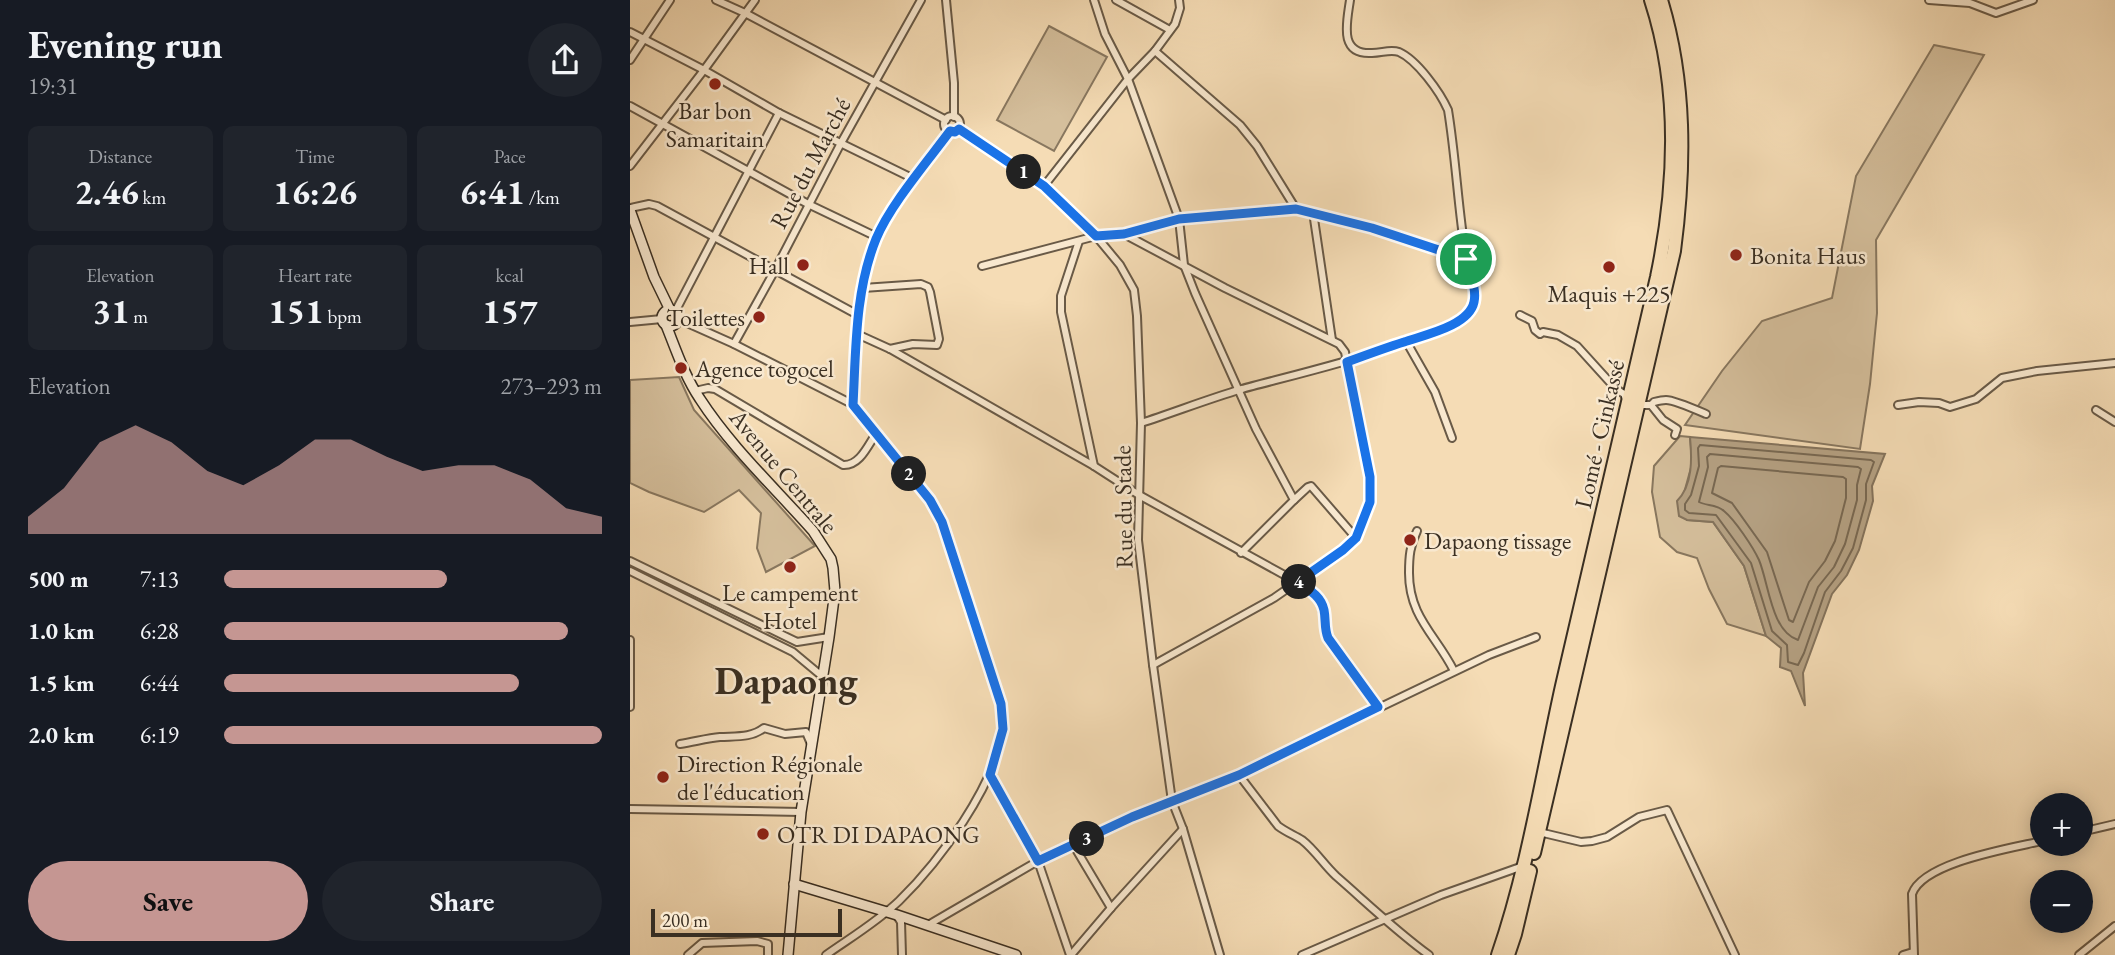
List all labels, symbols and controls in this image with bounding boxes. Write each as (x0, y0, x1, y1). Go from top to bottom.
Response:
text: Evening run (28, 20, 223, 69)
button: share (528, 23, 602, 97)
text: 19:31 (28, 71, 78, 101)
marker: Bar bon Samaritain (707, 76, 723, 92)
street label: Rue du Marché (763, 92, 857, 234)
place label: Bar bon Samaritain (666, 95, 765, 154)
text: Distance (89, 144, 152, 169)
text: Time (295, 144, 335, 169)
text: Pace (494, 144, 526, 169)
pin: 1 (1006, 154, 1042, 190)
text: 1 (1018, 159, 1029, 184)
text: 2.46 (74, 169, 139, 214)
text: 16:26 (273, 169, 357, 214)
text: 6:41 (459, 169, 525, 214)
text: km (139, 185, 166, 210)
text: /km (525, 185, 560, 210)
pin (1436, 229, 1496, 289)
icon: arrive (1447, 240, 1485, 278)
place label: Bonita Haus (1750, 240, 1866, 271)
marker: Bonita Haus (1728, 247, 1744, 263)
place label: Hall (748, 250, 789, 281)
marker: Hall (795, 257, 811, 273)
marker: Maquis +225 (1601, 259, 1617, 275)
text: Elevation (86, 263, 155, 288)
text: Heart rate (278, 263, 352, 288)
text: kcal (495, 263, 524, 288)
place label: Maquis +225 (1547, 278, 1671, 309)
text: 31 (93, 288, 130, 333)
text: 151 (268, 288, 324, 333)
text: 157 (482, 288, 537, 333)
place label: Toilettes (666, 302, 745, 333)
text: m (130, 304, 148, 329)
text: bpm (324, 304, 362, 329)
marker: Toilettes (751, 309, 767, 325)
place label: Agence togocel (694, 353, 834, 384)
street label: Lomé - Cinkassé (1567, 357, 1631, 511)
marker: Agence togocel (673, 360, 689, 376)
text: Elevation (28, 371, 111, 401)
text: 273–293 m (501, 371, 602, 401)
street label: Avenue Centrale (722, 402, 845, 540)
street label: Rue du Stade (1106, 445, 1140, 569)
pin: 2 (892, 456, 926, 491)
text: 2 (903, 461, 914, 486)
place label: Dapaong tissage (1424, 525, 1571, 556)
marker: Dapaong tissage (1402, 532, 1418, 548)
marker: Le campement Hotel (782, 559, 798, 575)
text: 500 m (28, 564, 89, 594)
text: 7:13 (140, 564, 179, 594)
pin: 4 (1282, 564, 1316, 600)
text: 4 (1293, 569, 1304, 594)
place label: Le campement Hotel (722, 577, 858, 636)
text: 1.0 km (28, 616, 95, 646)
text: 6:28 (140, 616, 179, 646)
district label: Dapaong (715, 656, 858, 705)
text: 1.5 km (28, 668, 95, 698)
text: 6:44 (140, 668, 179, 698)
text: 2.0 km (28, 720, 95, 750)
text: 6:19 (140, 720, 179, 750)
place label: Direction Régionale de l'éducation (677, 748, 863, 807)
marker: Direction Régionale de l'éducation (655, 769, 671, 785)
map controls (2030, 793, 2093, 933)
button: + (2030, 793, 2093, 856)
place label: OTR DI DAPAONG (777, 819, 980, 850)
pin: 3 (1070, 822, 1105, 856)
marker: OTR DI DAPAONG (755, 826, 771, 842)
text: 3 (1081, 826, 1092, 851)
button: Save (28, 861, 308, 941)
button: Share (322, 861, 602, 941)
button: − (2030, 870, 2093, 933)
scale bar (651, 906, 842, 938)
text: 200 m (662, 908, 708, 933)

